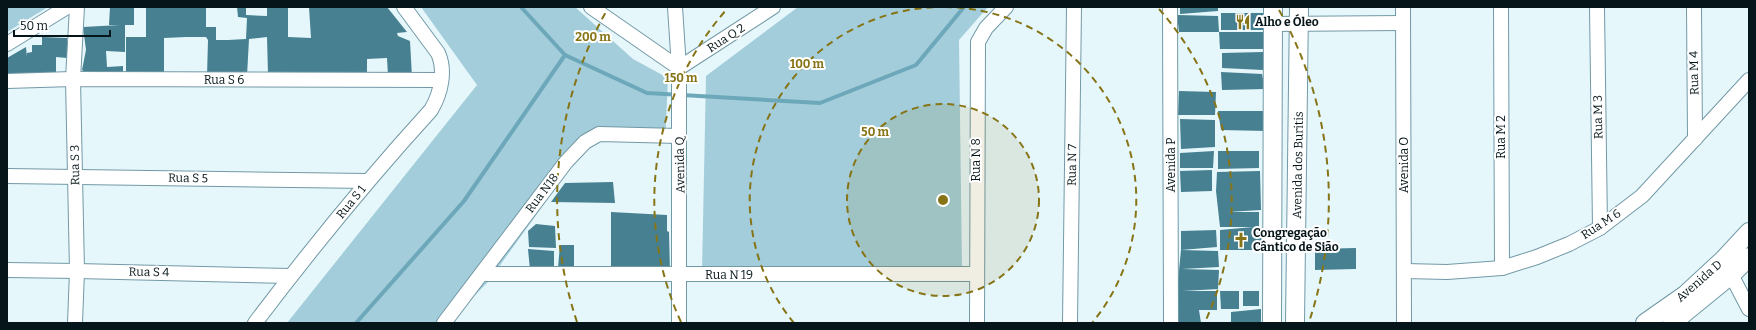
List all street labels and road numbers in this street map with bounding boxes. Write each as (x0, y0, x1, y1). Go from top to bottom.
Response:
street label: Rua Q 2 (705, 21, 747, 55)
street label: Rua M 4 (1687, 51, 1701, 95)
street label: Rua S 6 (204, 73, 244, 87)
street label: Rua M 3 (1591, 95, 1605, 139)
street label: Avenida dos Buritis (1290, 111, 1306, 219)
street label: Rua M 2 (1494, 115, 1508, 159)
street label: Avenida Q (672, 136, 687, 193)
street label: Avenida O (1397, 137, 1411, 193)
street label: Rua N 8 (969, 138, 983, 182)
street label: Avenida P (1164, 138, 1178, 192)
street label: Rua S 3 (68, 144, 82, 185)
street label: Rua N 7 (1065, 144, 1079, 186)
street label: Rua S 5 (168, 171, 208, 185)
street label: Rua N18 (523, 171, 561, 215)
street label: Rua S 1 (333, 183, 369, 221)
street label: Rua M 6 (1579, 206, 1623, 242)
street label: Avenida D (1673, 257, 1725, 305)
street label: Rua S 4 (129, 265, 169, 279)
street label: Rua N 19 (705, 268, 753, 282)

